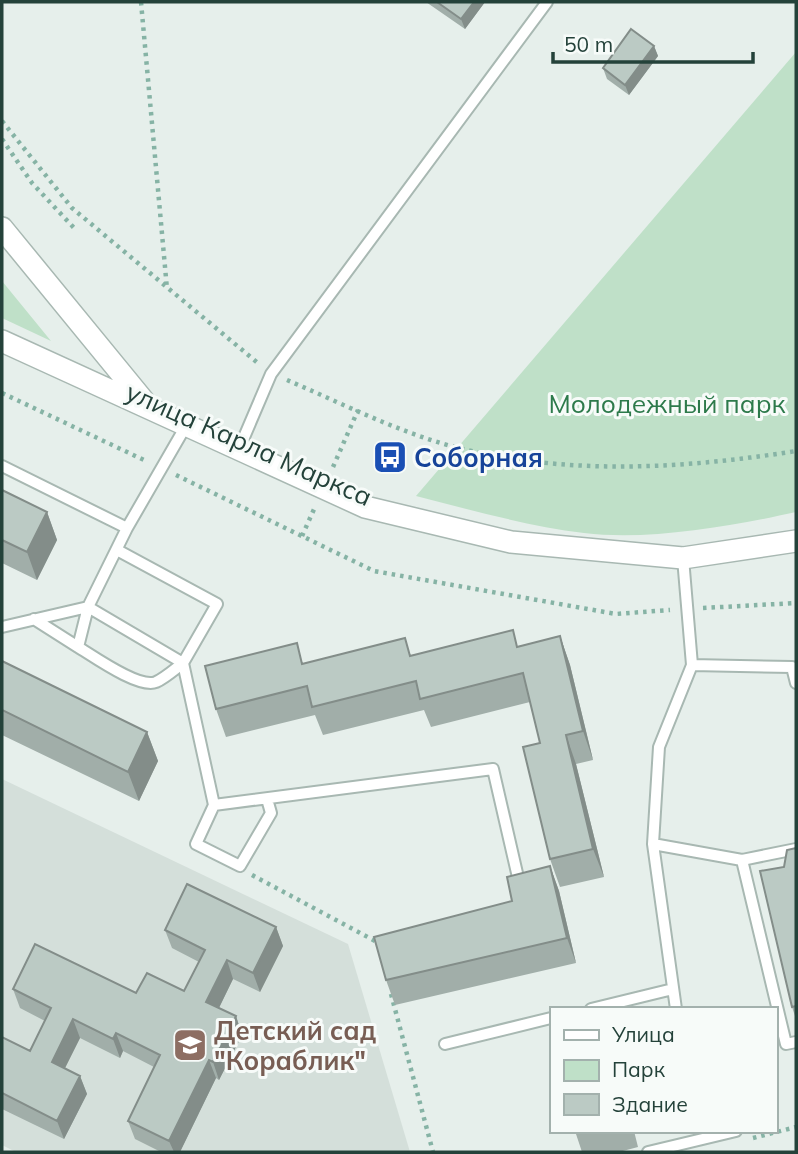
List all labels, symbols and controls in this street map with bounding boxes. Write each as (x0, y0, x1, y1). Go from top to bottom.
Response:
scale bar (553, 21, 752, 65)
text: 50 m (564, 31, 613, 57)
street label: улица Карла Маркса (121, 375, 377, 513)
park label: Молодежный парк (548, 387, 786, 420)
bus stop icon: Соборная (371, 438, 409, 476)
place label: Соборная (414, 441, 543, 474)
legend (550, 1007, 777, 1133)
place label: Детский сад "Кораблик" (214, 1014, 376, 1077)
text: Улица (611, 1021, 675, 1047)
school or university icon: Детский сад "Кораблик" (171, 1026, 209, 1064)
text: Парк (612, 1056, 666, 1082)
text: Здание (612, 1091, 688, 1117)

